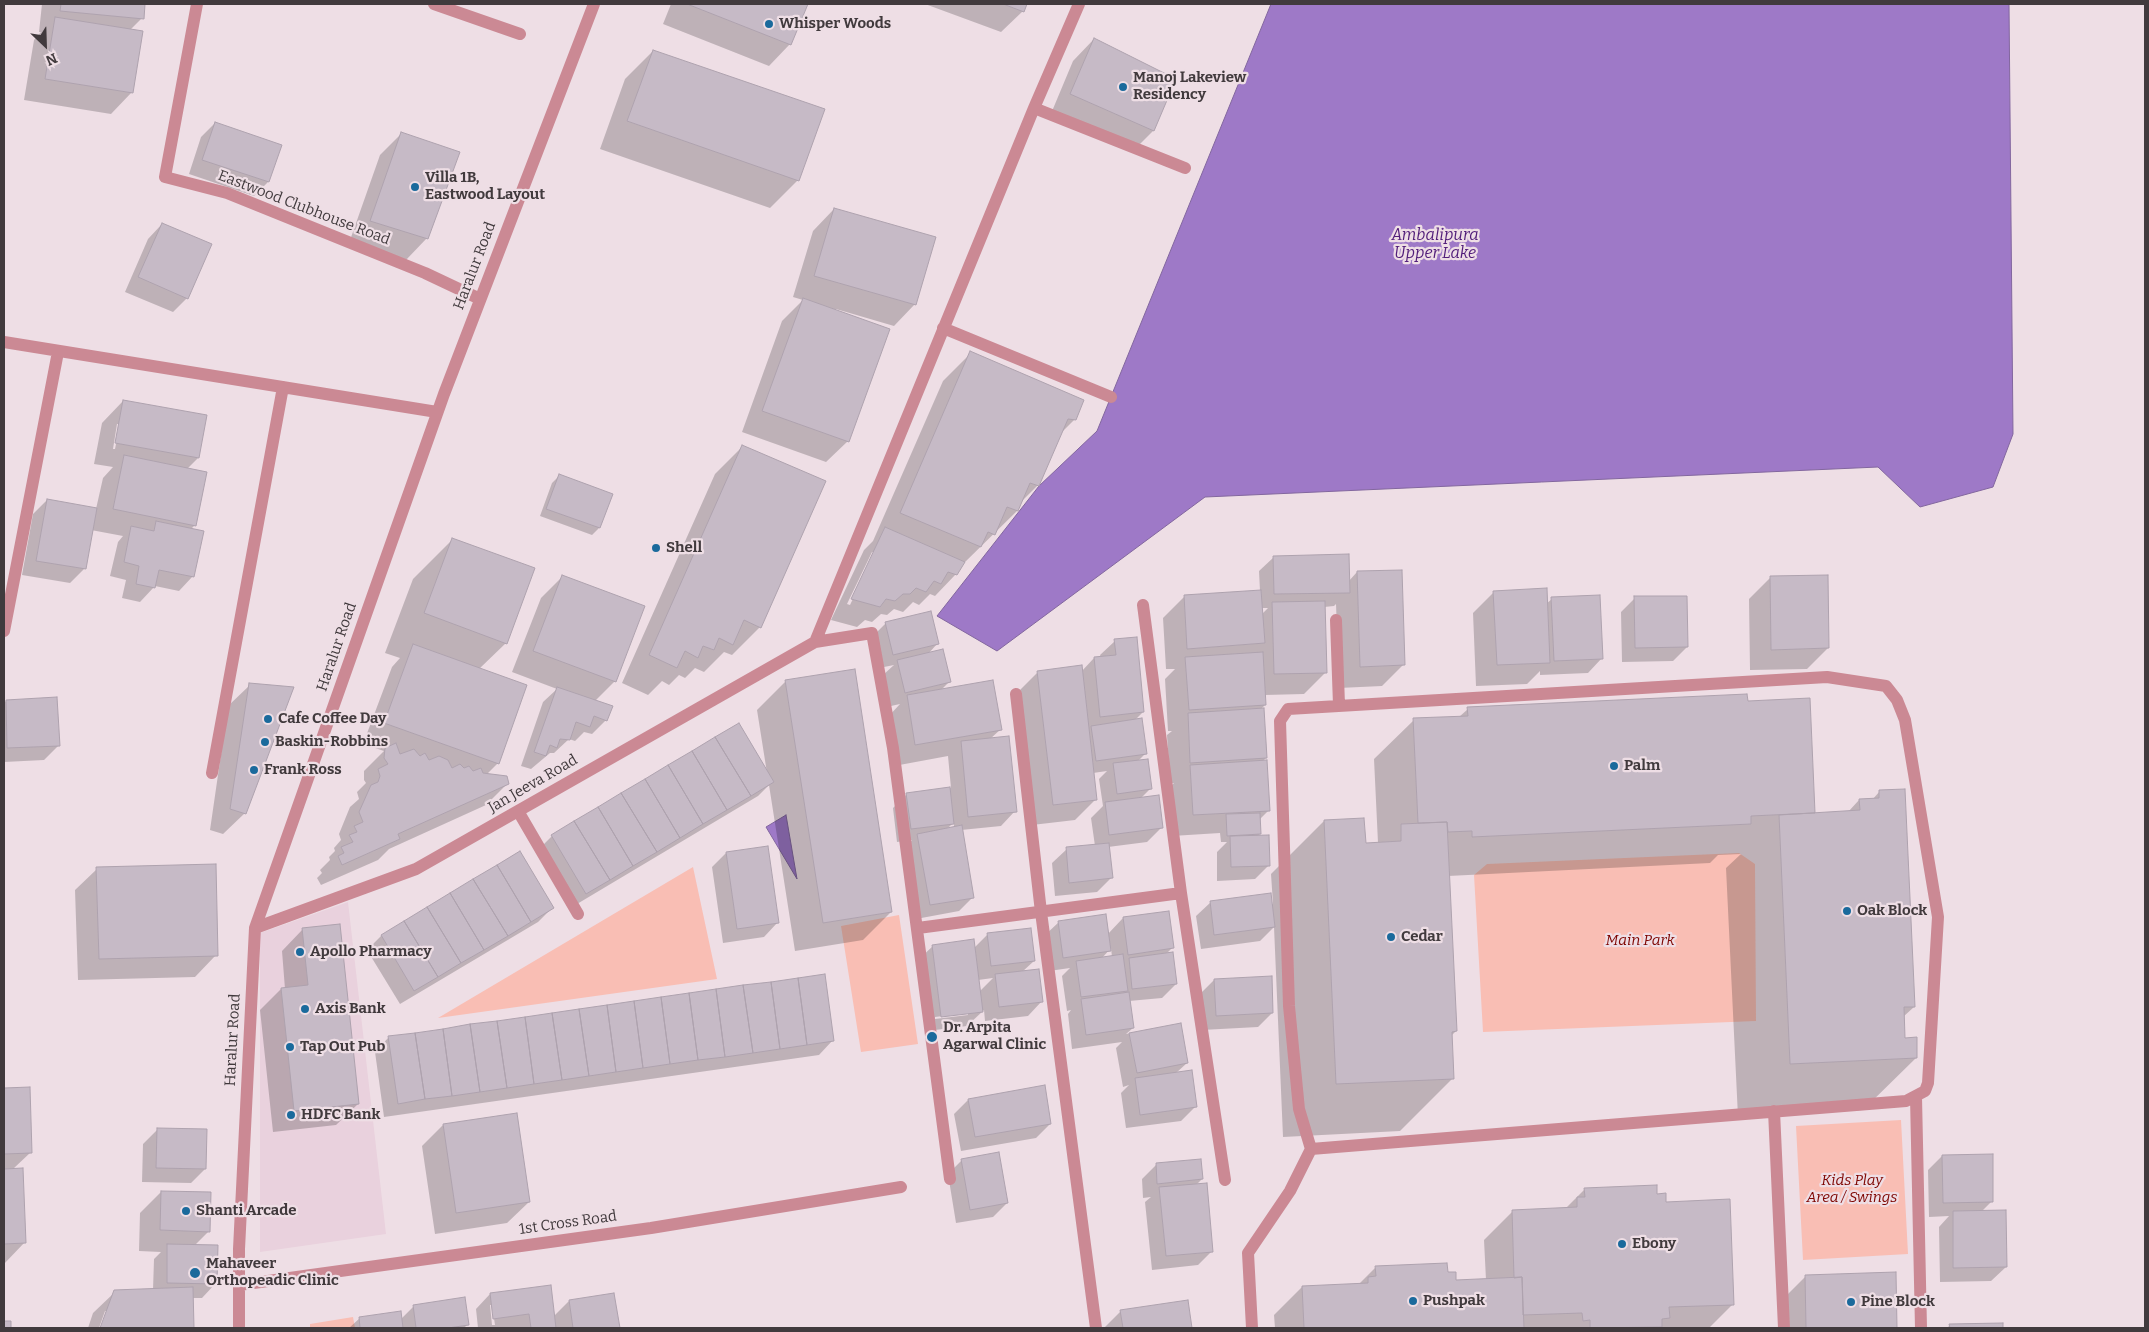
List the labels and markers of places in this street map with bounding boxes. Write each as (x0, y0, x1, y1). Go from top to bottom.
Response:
place label: Whisper Woods (779, 15, 891, 33)
marker: Whisper Woods (763, 18, 775, 30)
place label: Manoj Lakeview Residency (1133, 69, 1246, 104)
marker: Manoj Lakeview Residency (1117, 81, 1129, 93)
place label: Villa 1B, Eastwood Layout (425, 169, 545, 204)
marker: Villa 1B, Eastwood Layout (409, 181, 421, 193)
place label: Shell (666, 539, 702, 557)
marker: Shell (650, 542, 662, 554)
place label: Cafe Coffee Day (278, 710, 386, 728)
marker: Cafe Coffee Day (262, 713, 274, 725)
place label: Baskin-Robbins (275, 733, 388, 751)
marker: Baskin-Robbins (259, 736, 271, 748)
place label: Palm (1624, 757, 1660, 775)
marker: Palm (1608, 760, 1620, 772)
place label: Frank Ross (264, 761, 342, 779)
marker: Frank Ross (248, 764, 260, 776)
place label: Oak Block (1857, 902, 1927, 920)
marker: Oak Block (1841, 905, 1853, 917)
place label: Cedar (1401, 928, 1443, 946)
marker: Cedar (1385, 931, 1397, 943)
place label: Apollo Pharmacy (310, 943, 432, 961)
marker: Apollo Pharmacy (294, 946, 306, 958)
place label: Axis Bank (315, 1000, 386, 1018)
marker: Axis Bank (299, 1003, 311, 1015)
place label: Dr. Arpita Agarwal Clinic (943, 1019, 1046, 1054)
marker: Dr. Arpita Agarwal Clinic (925, 1030, 939, 1044)
place label: Tap Out Pub (300, 1038, 385, 1056)
marker: Tap Out Pub (284, 1041, 296, 1053)
place label: HDFC Bank (301, 1106, 380, 1124)
marker: HDFC Bank (285, 1109, 297, 1121)
place label: Shanti Arcade (196, 1202, 297, 1220)
marker: Shanti Arcade (180, 1205, 192, 1217)
place label: Ebony (1632, 1235, 1676, 1253)
marker: Ebony (1616, 1238, 1628, 1250)
place label: Mahaveer Orthopeadic Clinic (206, 1255, 339, 1290)
marker: Mahaveer Orthopeadic Clinic (188, 1266, 202, 1280)
place label: Pushpak (1423, 1292, 1485, 1310)
place label: Pine Block (1861, 1293, 1935, 1311)
marker: Pushpak (1407, 1295, 1419, 1307)
marker: Pine Block (1845, 1296, 1857, 1308)

